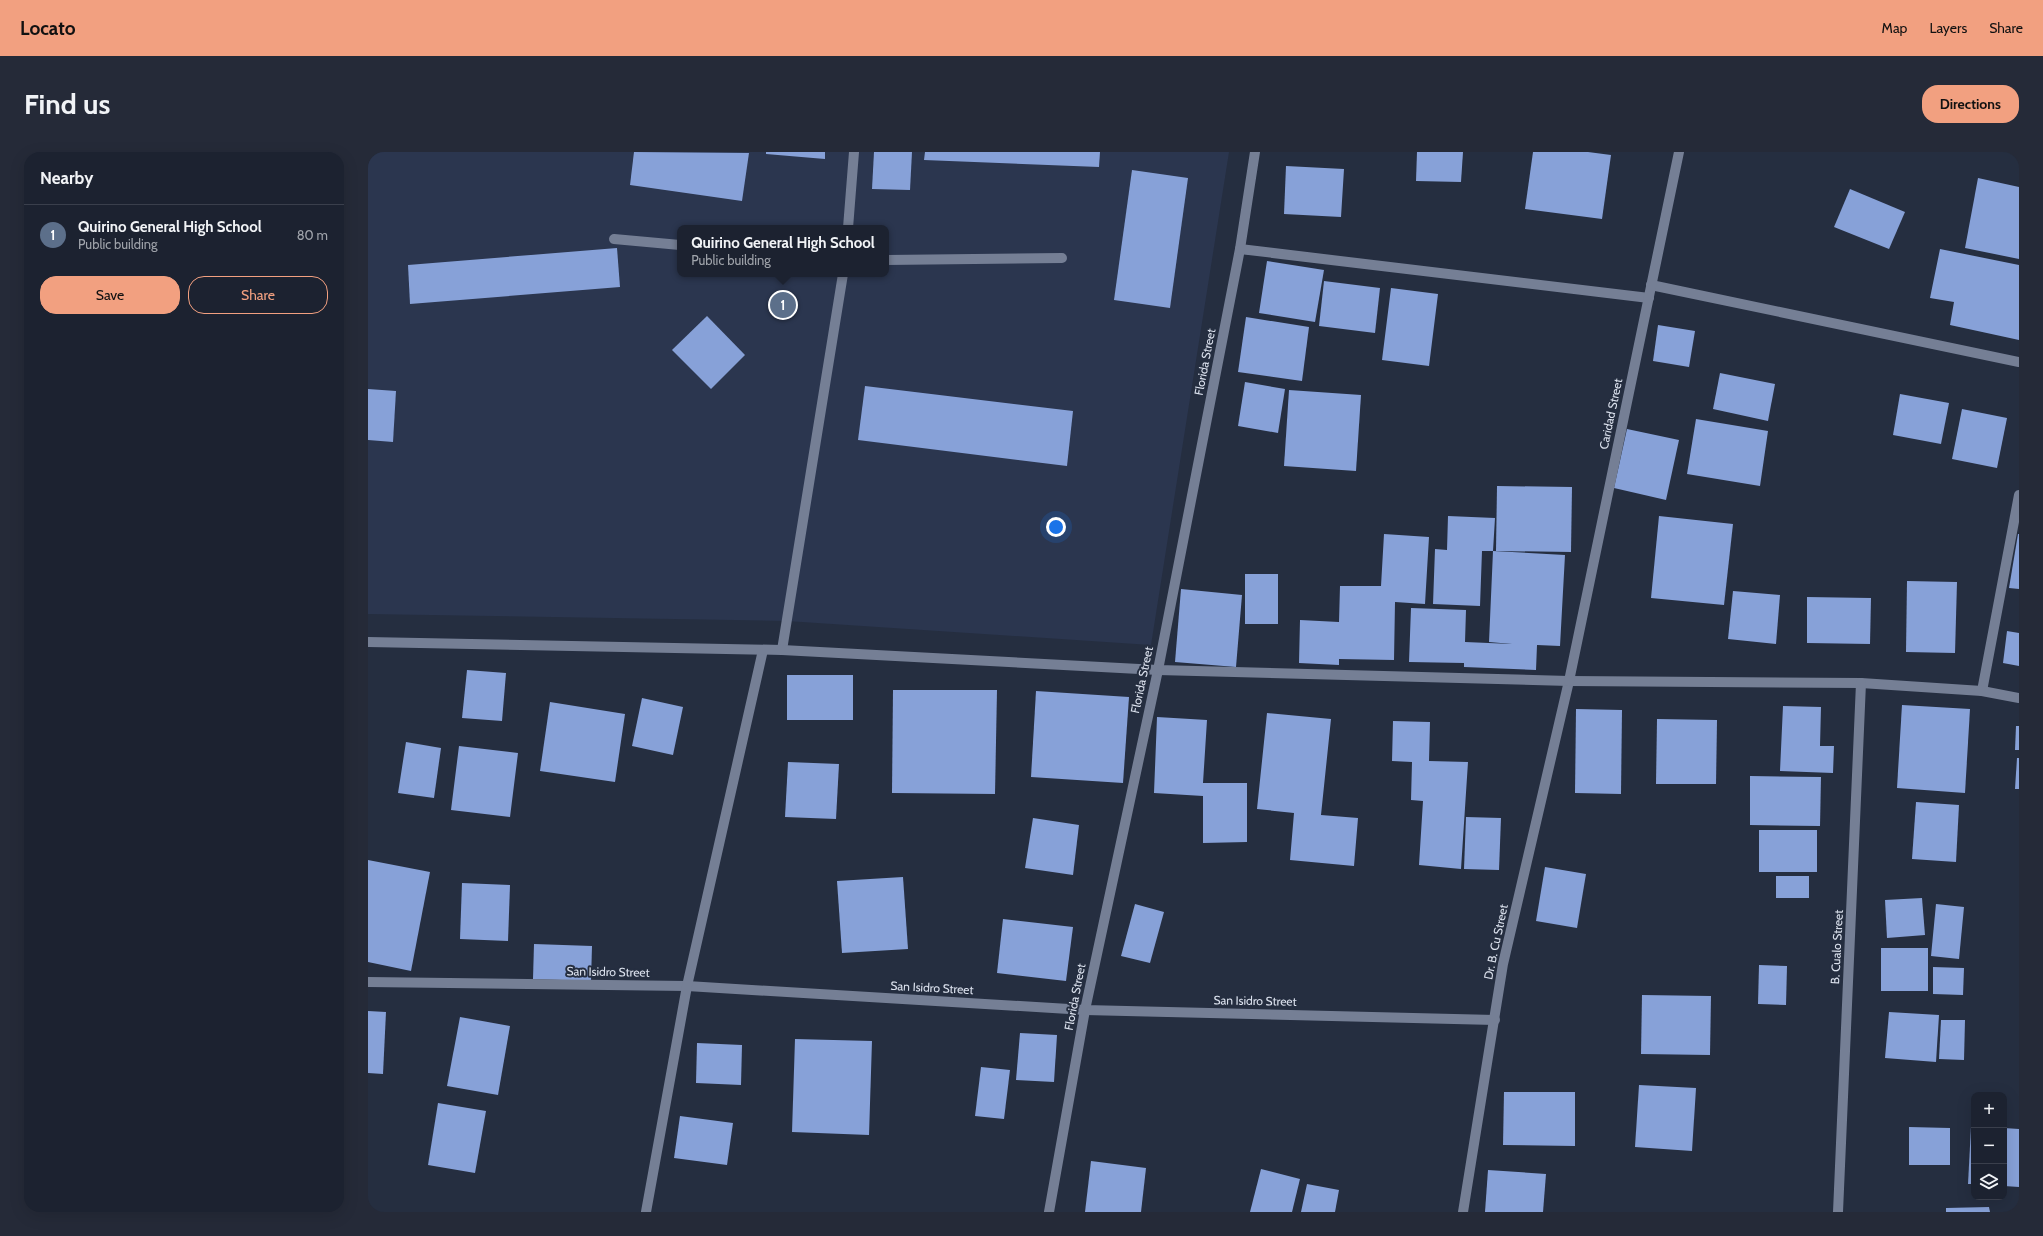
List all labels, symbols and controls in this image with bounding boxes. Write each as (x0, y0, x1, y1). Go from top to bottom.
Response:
text: Locato (20, 17, 76, 40)
text: Map (1882, 19, 1907, 37)
text: Layers (1929, 19, 1967, 37)
text: Share (1989, 19, 2023, 37)
button: Directions (1922, 85, 2019, 123)
text: Find us (24, 87, 110, 121)
text: Nearby (40, 168, 93, 188)
text: Quirino General High School (78, 218, 262, 236)
popup (677, 225, 889, 277)
text: 1 (51, 227, 55, 243)
text: 80 m (297, 227, 328, 243)
text: Quirino General High School (691, 234, 875, 252)
text: Public building (78, 236, 158, 252)
text: Public building (691, 252, 771, 268)
button: Save (40, 276, 180, 314)
button: Share (188, 276, 328, 314)
pin: 1 (770, 290, 796, 320)
street label: Florida Street (1191, 327, 1218, 397)
street label: Caridad Street (1596, 377, 1625, 451)
your location (1046, 517, 1066, 537)
street label: Florida Street (1127, 645, 1156, 715)
street label: Dr. B. Cu Street (1480, 903, 1511, 981)
street label: B. Cualo Street (1827, 909, 1846, 985)
street label: Florida Street (1061, 962, 1088, 1032)
street label: San Isidro Street (566, 963, 650, 980)
street label: San Isidro Street (890, 978, 974, 997)
street label: San Isidro Street (1213, 992, 1297, 1009)
map controls (1971, 1092, 2007, 1200)
button: + (1971, 1092, 2007, 1128)
button: − (1971, 1128, 2007, 1164)
button: layers (1971, 1164, 2007, 1200)

